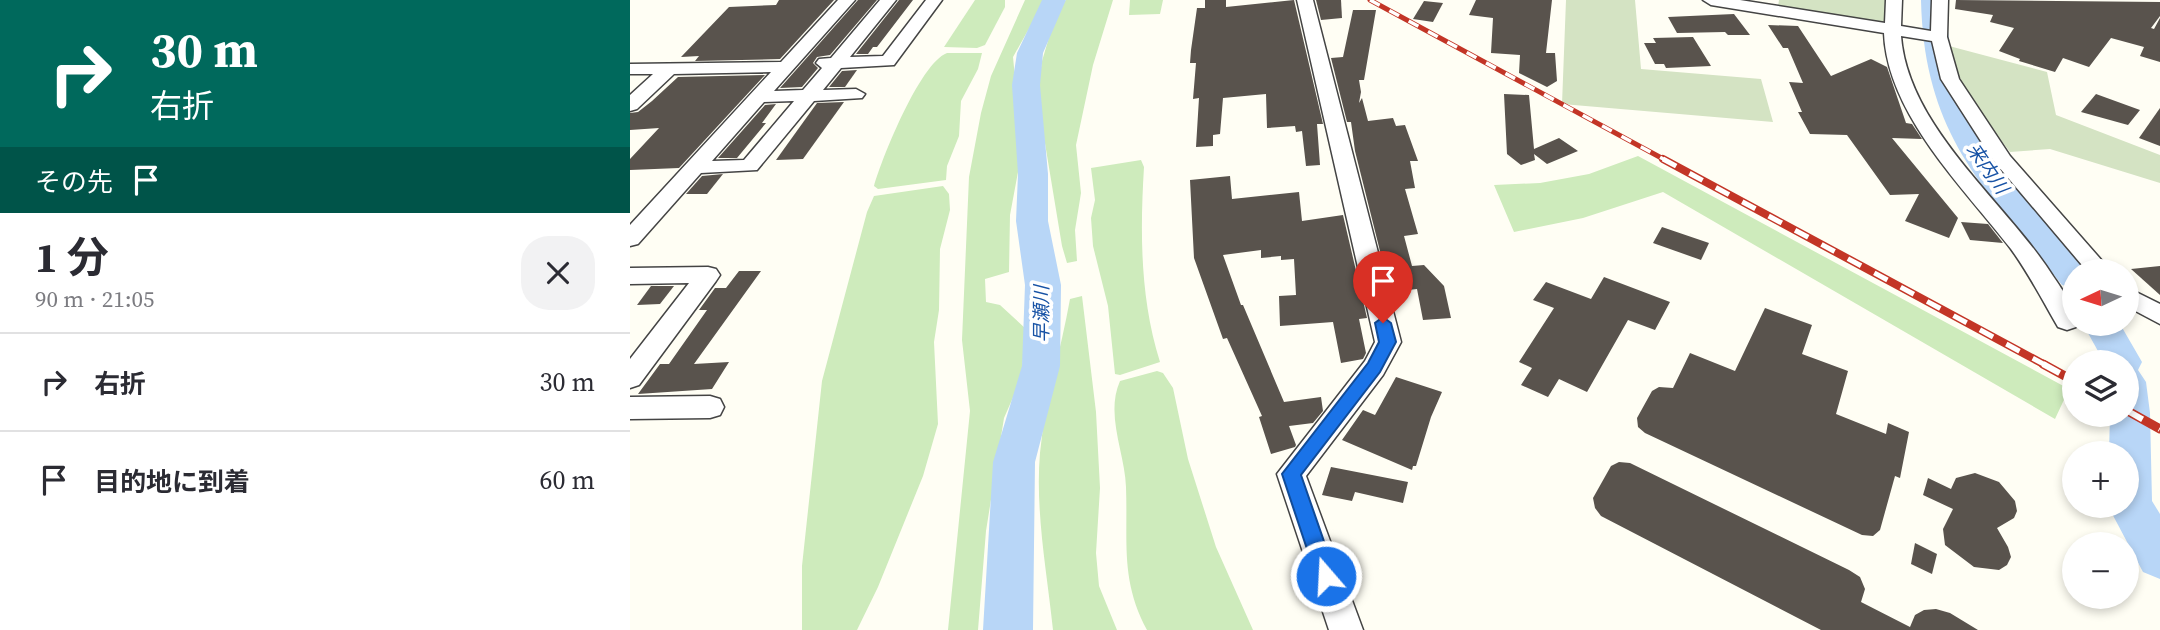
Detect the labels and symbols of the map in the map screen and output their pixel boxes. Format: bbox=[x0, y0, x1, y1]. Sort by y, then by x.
water label: 来内川 bbox=[1961, 137, 2016, 200]
pin bbox=[1353, 251, 1413, 323]
north arrow bbox=[2062, 259, 2138, 336]
water label: 早瀬川 bbox=[1028, 284, 1054, 343]
position arrow bbox=[1289, 539, 1363, 613]

